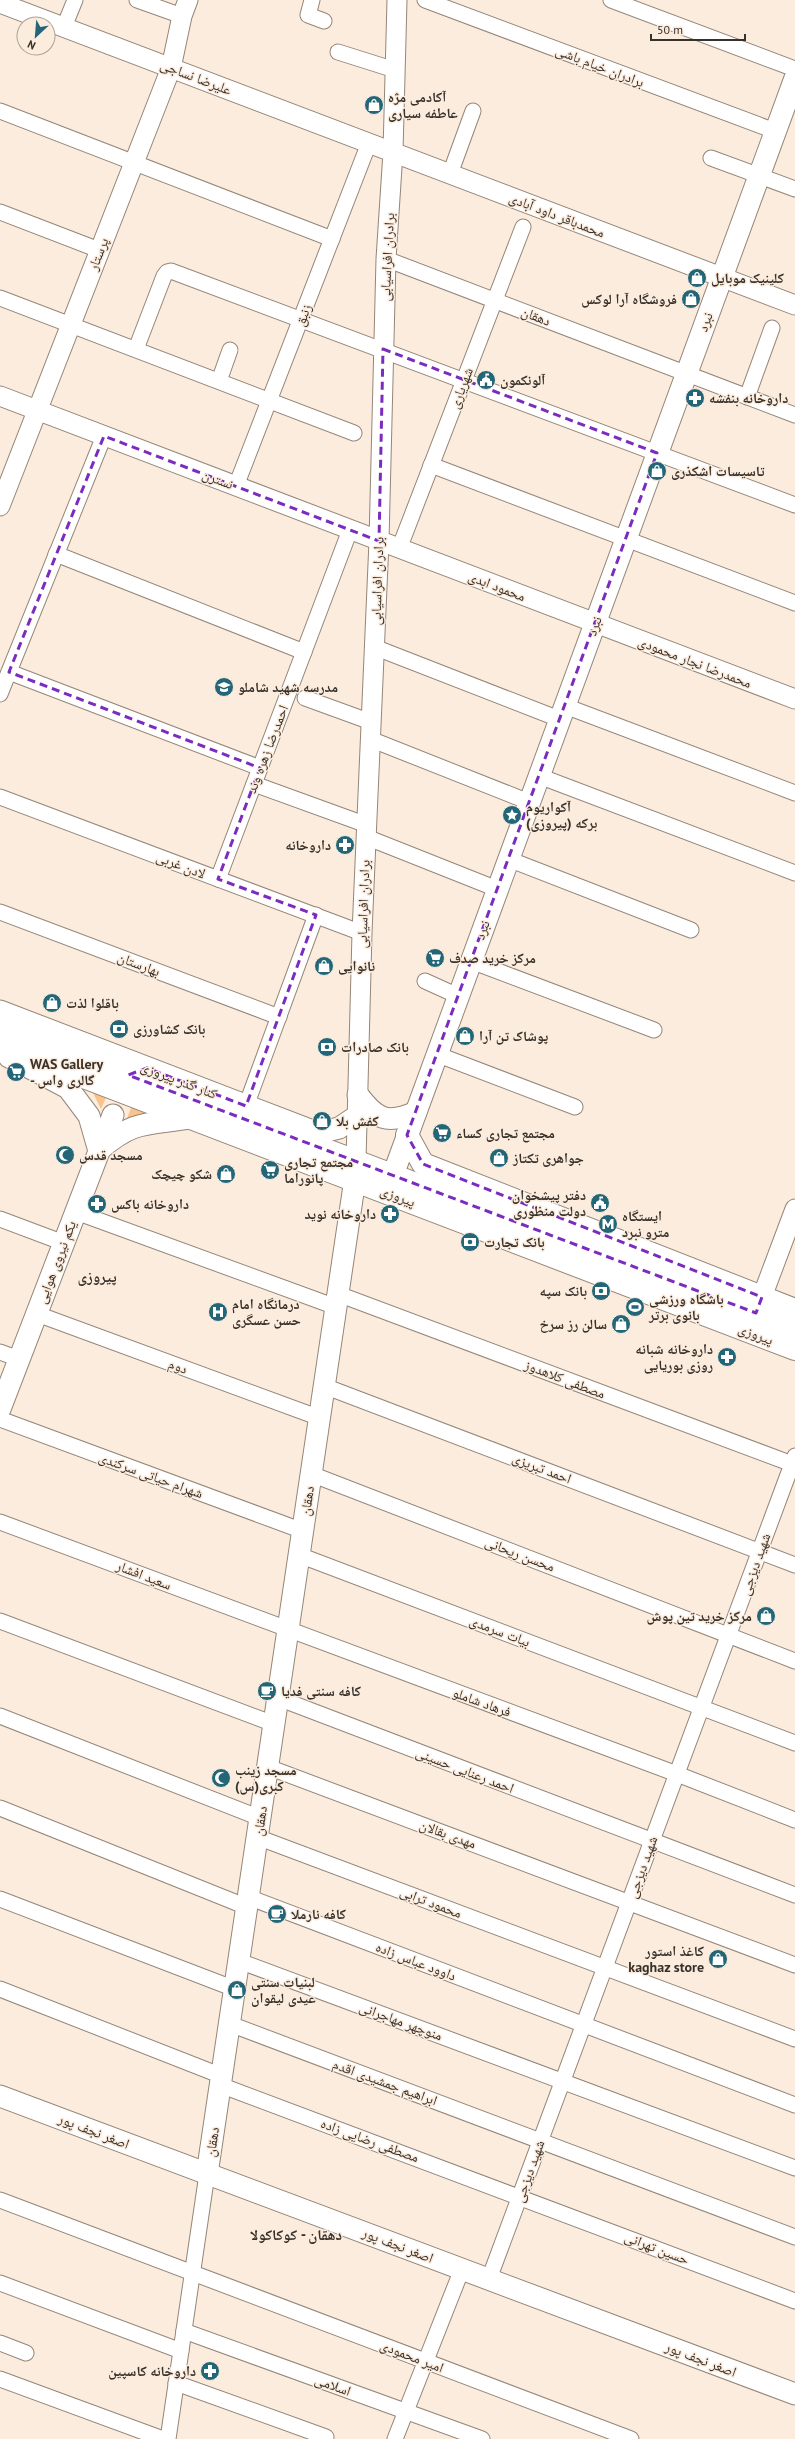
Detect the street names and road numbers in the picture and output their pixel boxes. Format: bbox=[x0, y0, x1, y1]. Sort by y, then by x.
street label: برادران خیام باشی bbox=[553, 41, 647, 92]
street label: علیرضا نساجی bbox=[158, 55, 234, 99]
street label: محمدباقر داود آبادی bbox=[507, 188, 607, 242]
street label: برادران افراسیابی bbox=[376, 212, 398, 302]
street label: پرستار bbox=[83, 235, 113, 274]
street label: زنبق bbox=[291, 301, 316, 329]
street label: دهقان bbox=[519, 302, 553, 330]
street label: نبرد bbox=[693, 310, 717, 334]
street label: شهریاری bbox=[445, 365, 477, 411]
street label: نسترن bbox=[200, 465, 236, 493]
street label: برادران افراسیابی bbox=[366, 536, 388, 626]
street label: محمود ابدی bbox=[466, 567, 528, 605]
street label: نبرد bbox=[582, 614, 606, 638]
street label: محمدرضا نجار محمودی bbox=[636, 632, 754, 692]
street label: احمدرضا زهره وند bbox=[242, 702, 292, 796]
street label: لادن غربی bbox=[154, 847, 208, 883]
street label: برادران افراسیابی bbox=[352, 859, 374, 949]
street label: نبرد bbox=[470, 918, 494, 942]
street label: بهارستان bbox=[115, 948, 163, 980]
street label: کنار گذر پیروزی bbox=[138, 1057, 220, 1103]
street label: پیروزی bbox=[378, 1181, 418, 1211]
street label: یکم نیروی هوایی bbox=[32, 1218, 81, 1306]
street label: پیروزی bbox=[736, 1319, 776, 1349]
street label: دوم bbox=[166, 1354, 190, 1379]
street label: مصطفی کلاهدوز bbox=[521, 1355, 608, 1403]
street label: شهرام حیاتی سرکندی bbox=[96, 1448, 206, 1503]
street label: احمد تبریزی bbox=[510, 1448, 574, 1488]
street label: دهقان bbox=[296, 1485, 318, 1517]
street label: شهید دیزجی bbox=[735, 1530, 775, 1598]
street label: محسن ریحانی bbox=[482, 1532, 558, 1576]
street label: سعید افشار bbox=[113, 1556, 174, 1594]
street label: بیات سرمدی bbox=[467, 1611, 533, 1651]
street label: فرهاد شاملو bbox=[450, 1683, 514, 1721]
street label: احمد رعنایی حسینی bbox=[413, 1743, 517, 1797]
street label: دهقان bbox=[249, 1805, 271, 1837]
street label: مهدی بقالان bbox=[417, 1815, 479, 1853]
street label: شهید دیزجی bbox=[622, 1833, 662, 1901]
street label: محمود ترابی bbox=[398, 1882, 464, 1922]
street label: داوود عباس زاده bbox=[373, 1937, 459, 1985]
street label: منوچهر مهاجرانی bbox=[357, 1998, 445, 2044]
street label: ابراهیم جمشیدی اقدم bbox=[330, 2055, 440, 2110]
street label: اصغر نجف پور bbox=[55, 2109, 132, 2153]
street label: مصطفی رضایی زاده bbox=[318, 2114, 422, 2166]
street label: دهقان bbox=[201, 2126, 223, 2158]
street label: شهید دیزجی bbox=[509, 2137, 549, 2205]
street label: اصغر نجف پور bbox=[359, 2223, 436, 2267]
street label: حسین تهرانی bbox=[622, 2227, 692, 2269]
street label: امیر محمودی bbox=[378, 2336, 446, 2376]
street label: اصغر نجف پور bbox=[662, 2337, 739, 2381]
street label: اسلامی bbox=[312, 2370, 354, 2400]

